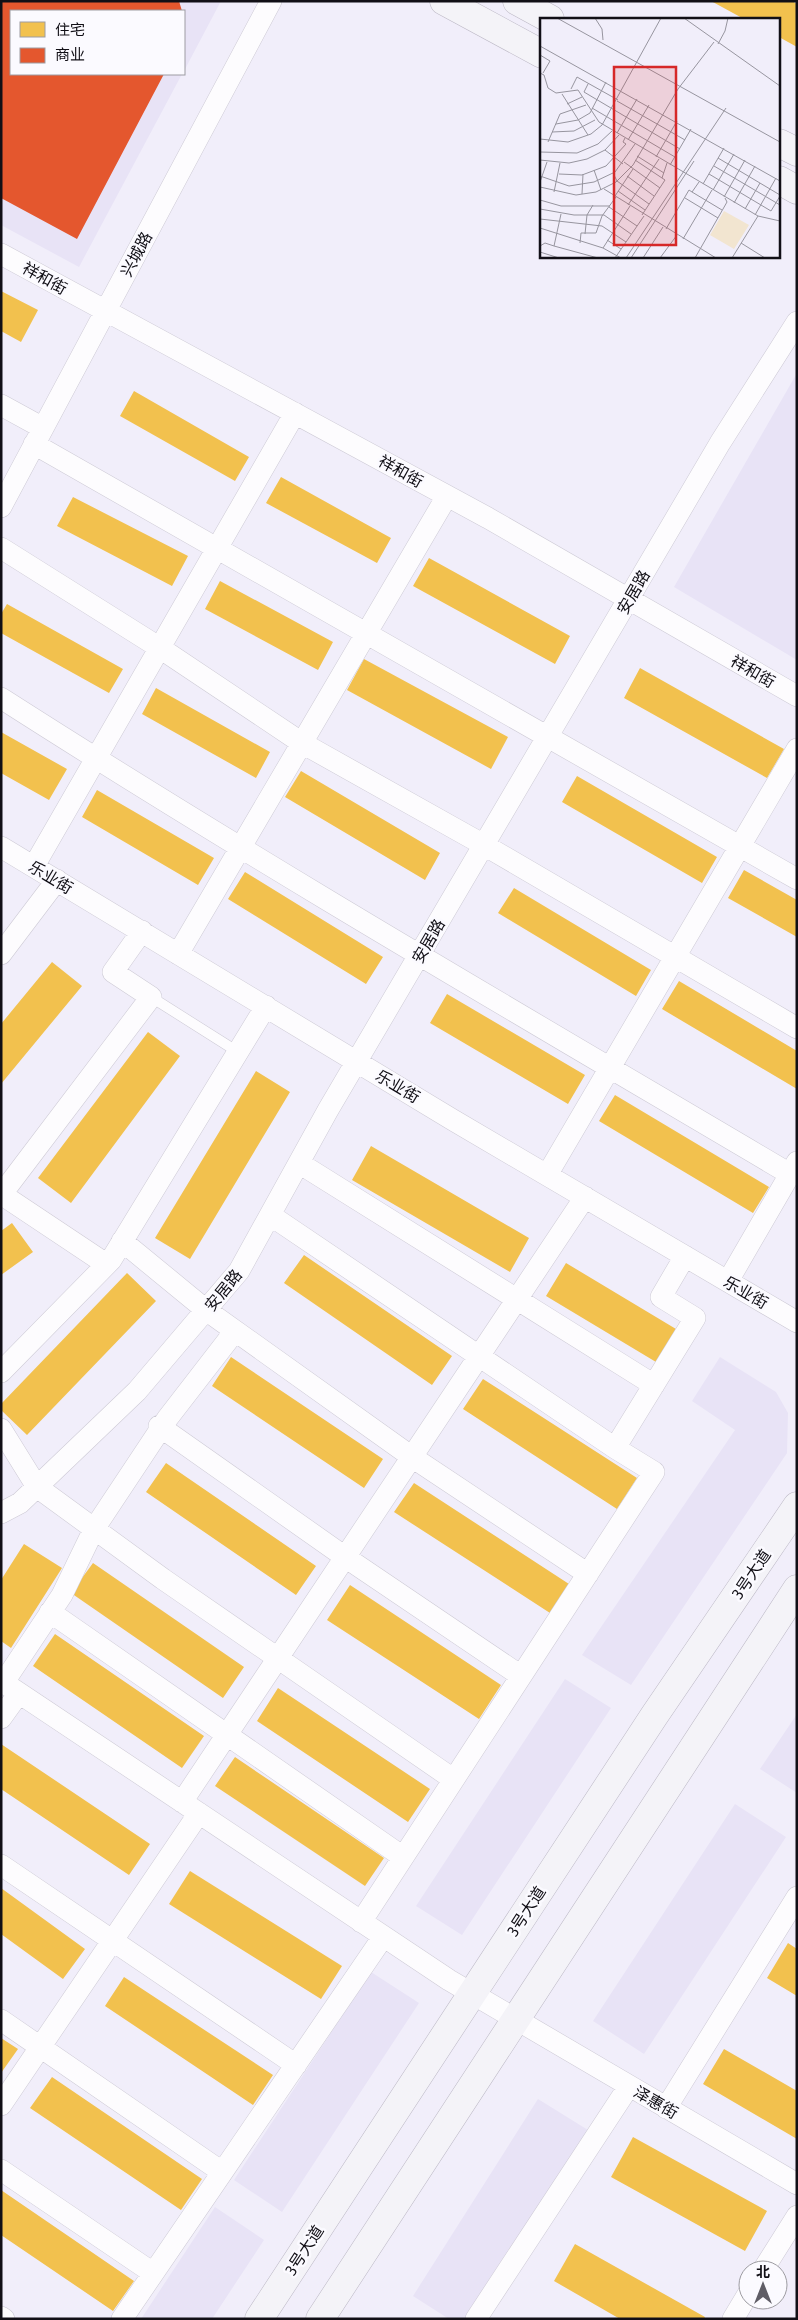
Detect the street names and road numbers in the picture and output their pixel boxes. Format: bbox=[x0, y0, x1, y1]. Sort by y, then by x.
street label: 兴城路 bbox=[117, 229, 155, 279]
street label: 祥和街 bbox=[20, 258, 70, 298]
street label: 祥和街 bbox=[376, 451, 426, 491]
street label: 安居路 bbox=[613, 567, 653, 617]
street label: 祥和街 bbox=[728, 651, 778, 691]
street label: 乐业街 bbox=[26, 857, 76, 897]
street label: 安居路 bbox=[408, 916, 448, 966]
street label: 乐业街 bbox=[373, 1066, 423, 1106]
street label: 安居路 bbox=[201, 1266, 245, 1314]
street label: 乐业街 bbox=[721, 1272, 771, 1312]
street label: 3号大道 bbox=[728, 1546, 774, 1602]
street label: 3号大道 bbox=[503, 1883, 549, 1939]
street label: 泽惠街 bbox=[631, 2082, 681, 2122]
street label: 3号大道 bbox=[281, 2222, 327, 2278]

